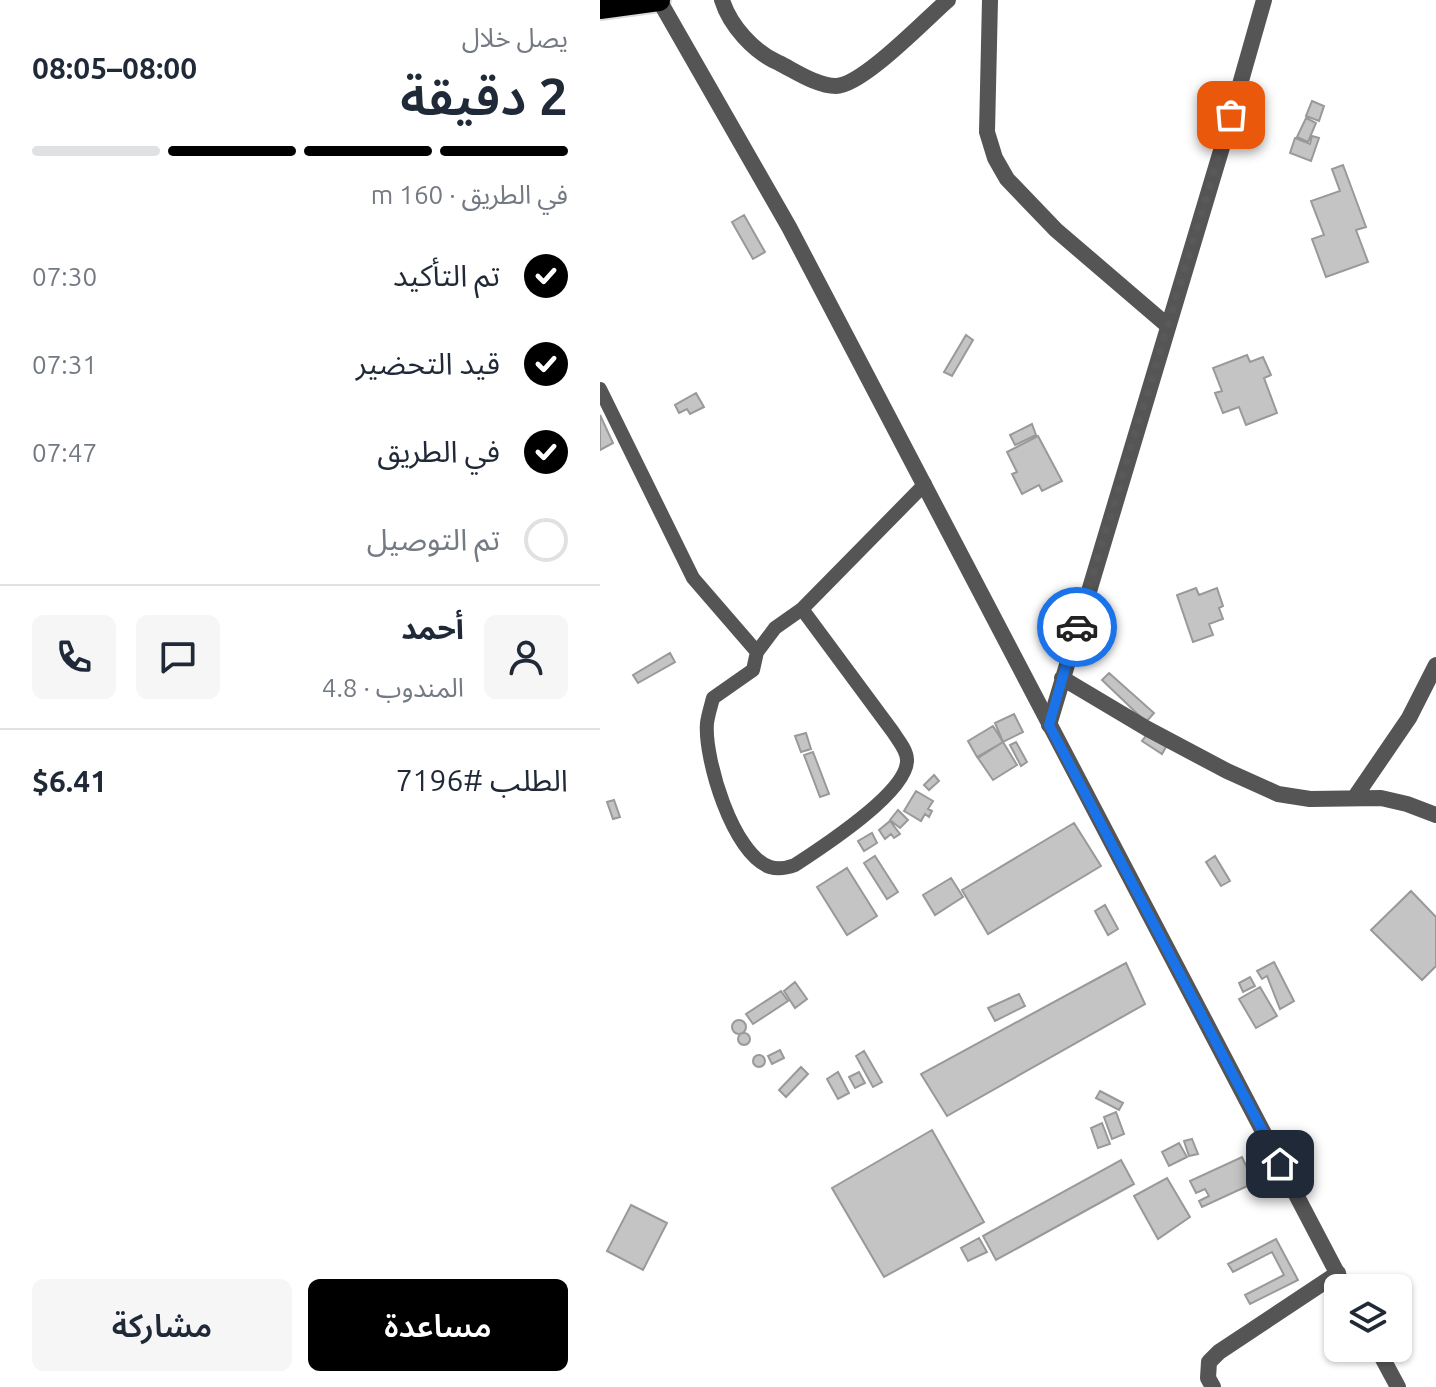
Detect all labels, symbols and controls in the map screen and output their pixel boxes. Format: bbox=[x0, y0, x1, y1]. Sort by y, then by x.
text: يصل خلال bbox=[462, 23, 568, 52]
text: 08:00–08:05 bbox=[32, 51, 197, 85]
text: 2 دقيقة bbox=[400, 67, 568, 125]
pin bbox=[1197, 81, 1265, 149]
icon: bag bbox=[1209, 93, 1253, 137]
text: في الطريق · 160 m bbox=[371, 180, 568, 209]
icon: check bbox=[524, 254, 568, 298]
text: تم التأكيد bbox=[393, 258, 500, 292]
text: 07:30 bbox=[32, 262, 97, 291]
icon: check bbox=[524, 342, 568, 386]
text: قيد التحضير bbox=[356, 346, 500, 380]
text: 07:31 bbox=[32, 350, 97, 379]
icon: check bbox=[524, 430, 568, 474]
text: في الطريق bbox=[377, 434, 500, 468]
text: 07:47 bbox=[32, 438, 97, 467]
text: تم التوصيل bbox=[367, 522, 500, 556]
courier bbox=[1037, 587, 1117, 667]
icon: car bbox=[1055, 605, 1099, 649]
text: أحمد bbox=[401, 611, 464, 645]
button: phone bbox=[32, 615, 116, 699]
button: chat bbox=[136, 615, 220, 699]
button: person bbox=[484, 615, 568, 699]
text: المندوب · 4.8 bbox=[322, 673, 464, 702]
text: الطلب #7196 bbox=[396, 763, 568, 797]
text: $6.41 bbox=[32, 764, 107, 798]
pin bbox=[1246, 1130, 1314, 1198]
icon: home bbox=[1258, 1142, 1302, 1186]
map controls bbox=[1324, 1274, 1412, 1362]
button: layers bbox=[1324, 1274, 1412, 1362]
button: مشاركة bbox=[32, 1279, 292, 1371]
button: مساعدة bbox=[308, 1279, 568, 1371]

